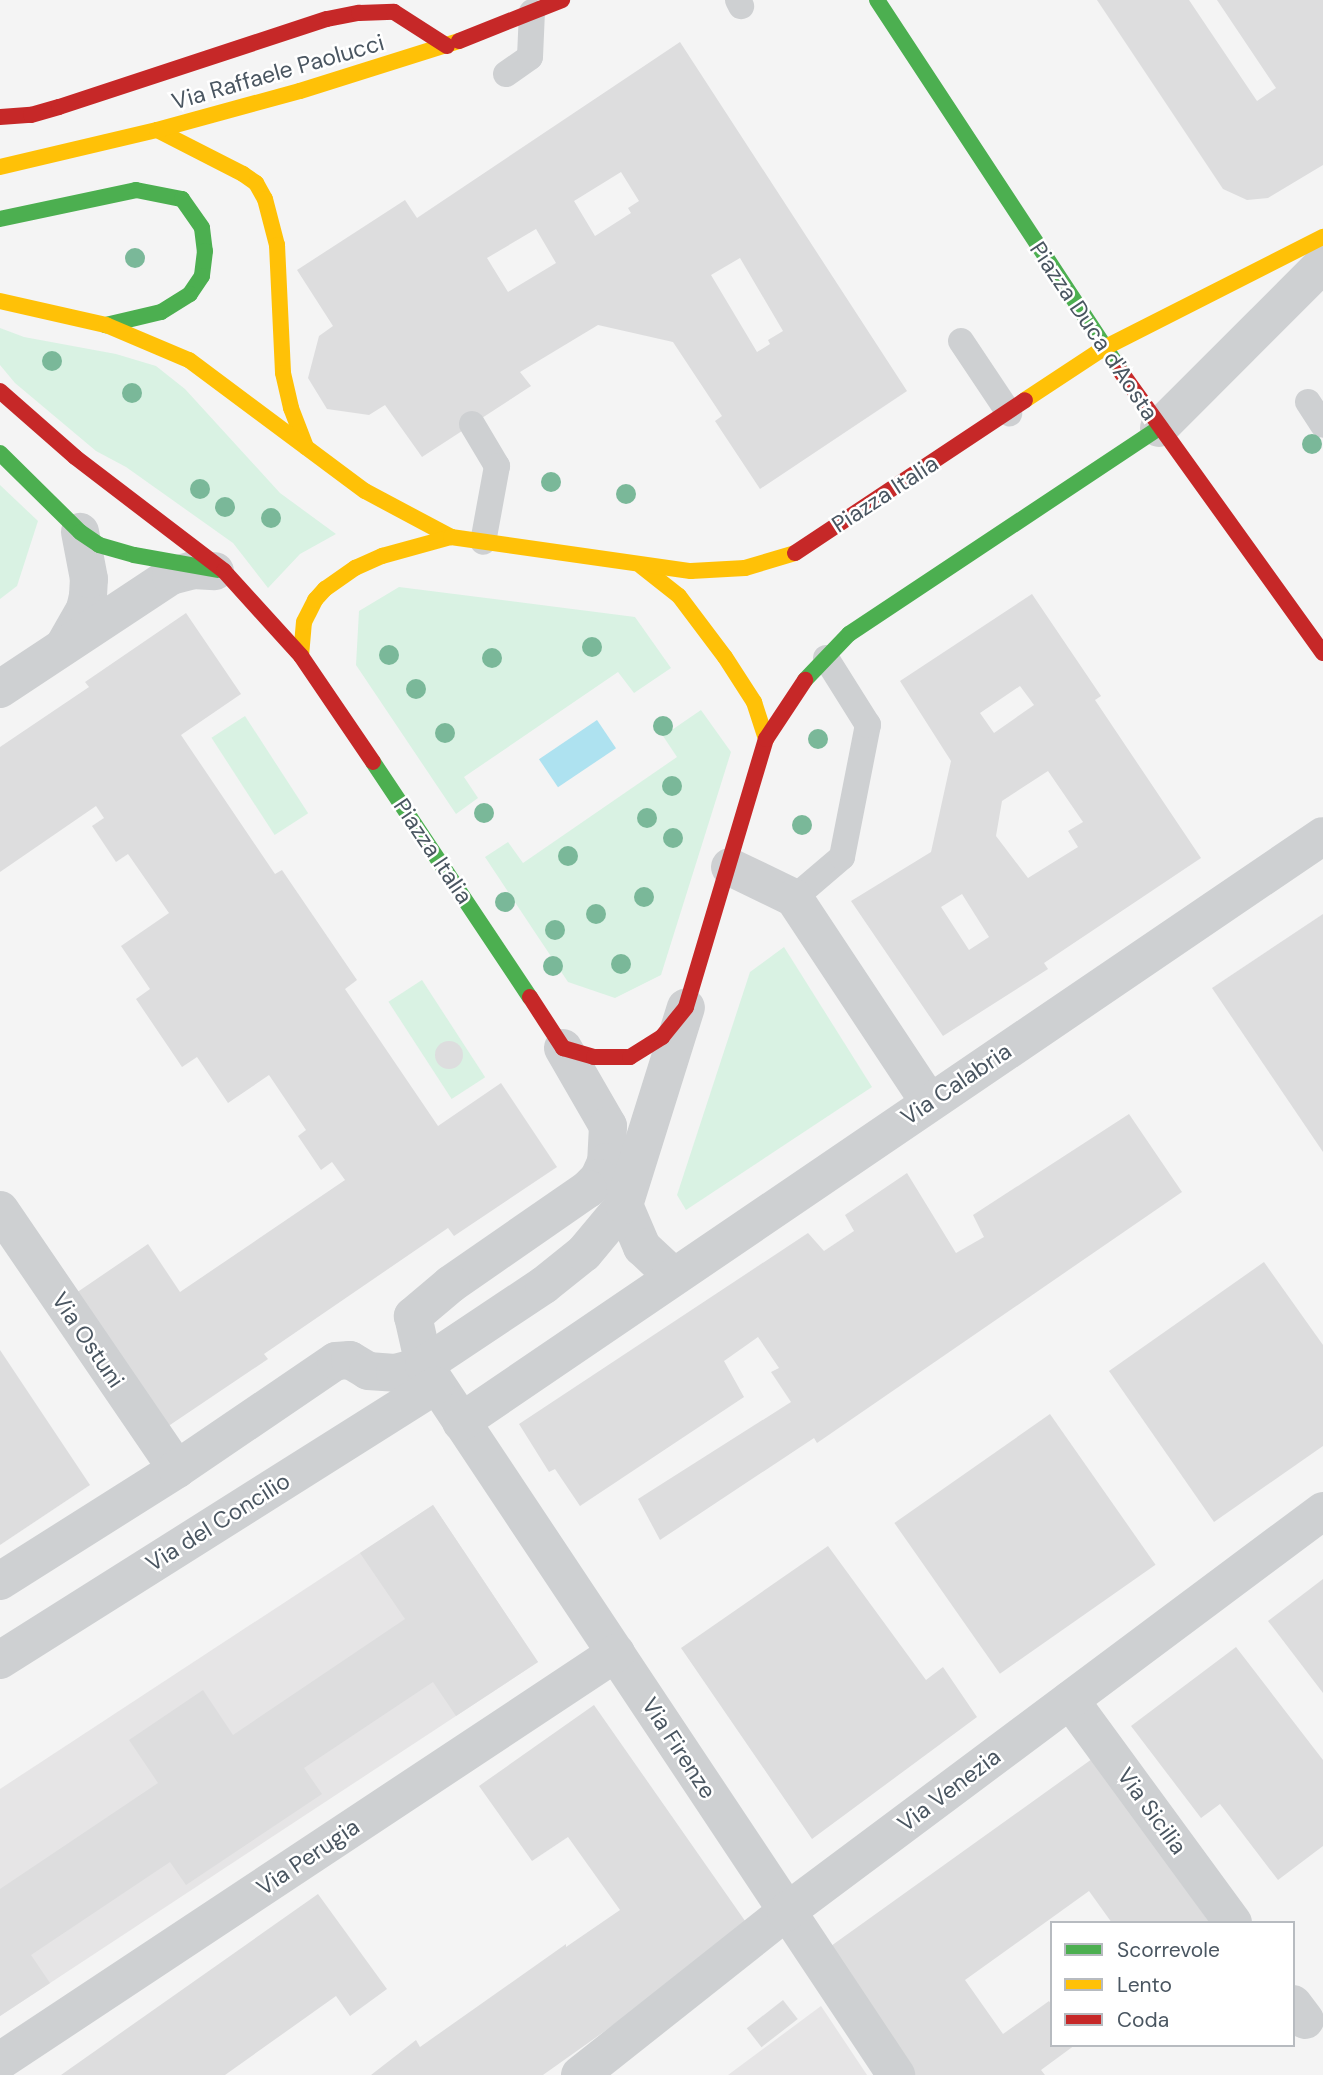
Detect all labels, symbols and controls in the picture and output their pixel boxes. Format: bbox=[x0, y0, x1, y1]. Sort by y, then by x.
street label: Via Raffaele Paolucci bbox=[169, 28, 387, 116]
street label: Piazza Duca d'Aosta bbox=[1024, 236, 1164, 426]
street label: Piazza Italia bbox=[827, 449, 943, 539]
street label: Piazza Italia bbox=[388, 793, 478, 909]
street label: Via Calabria bbox=[896, 1037, 1016, 1131]
street label: Via Ostuni bbox=[46, 1287, 130, 1393]
street label: Via del Concilio bbox=[141, 1467, 295, 1577]
street label: Via Firenze bbox=[636, 1692, 722, 1804]
street label: Via Venezia bbox=[892, 1742, 1006, 1838]
street label: Via Sicilia bbox=[1111, 1762, 1193, 1860]
street label: Via Perugia bbox=[251, 1813, 365, 1901]
legend bbox=[1050, 1921, 1295, 2047]
text: Scorrevole bbox=[1117, 1936, 1220, 1964]
text: Lento bbox=[1117, 1971, 1172, 1999]
text: Coda bbox=[1117, 2006, 1169, 2034]

